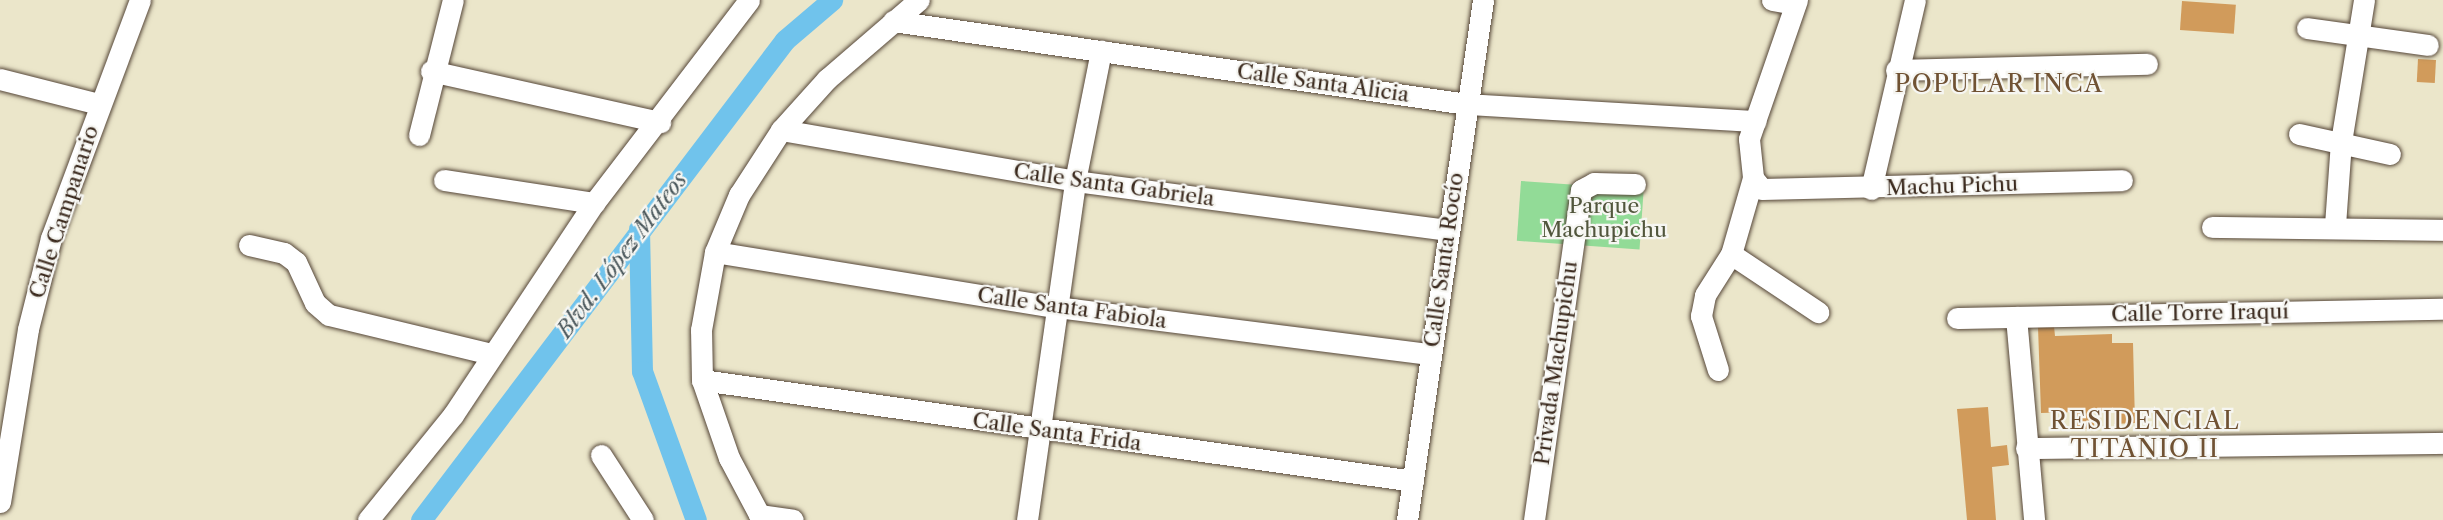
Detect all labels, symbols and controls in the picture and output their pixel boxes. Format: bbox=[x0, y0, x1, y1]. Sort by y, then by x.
street label: Calle Santa Alicia bbox=[1235, 58, 1411, 108]
district label: POPULAR INCA bbox=[1894, 70, 2104, 98]
street label: Calle Campanario bbox=[24, 122, 104, 302]
street label: Calle Santa Gabriela bbox=[1012, 158, 1216, 212]
water label: Blvd. López Mateos bbox=[551, 167, 693, 343]
street label: Calle Santa Rocío bbox=[1419, 171, 1469, 349]
street label: Machu Pichu bbox=[1886, 171, 2018, 201]
park label: Parque Machupichu bbox=[1541, 193, 1667, 243]
street label: Privada Machupichu bbox=[1529, 259, 1583, 467]
street label: Calle Santa Fabiola bbox=[976, 282, 1168, 334]
street label: Calle Torre Iraquí bbox=[2111, 299, 2289, 327]
district label: RESIDENCIAL TITANIO II bbox=[2050, 407, 2240, 463]
street label: Calle Santa Frida bbox=[971, 408, 1143, 456]

